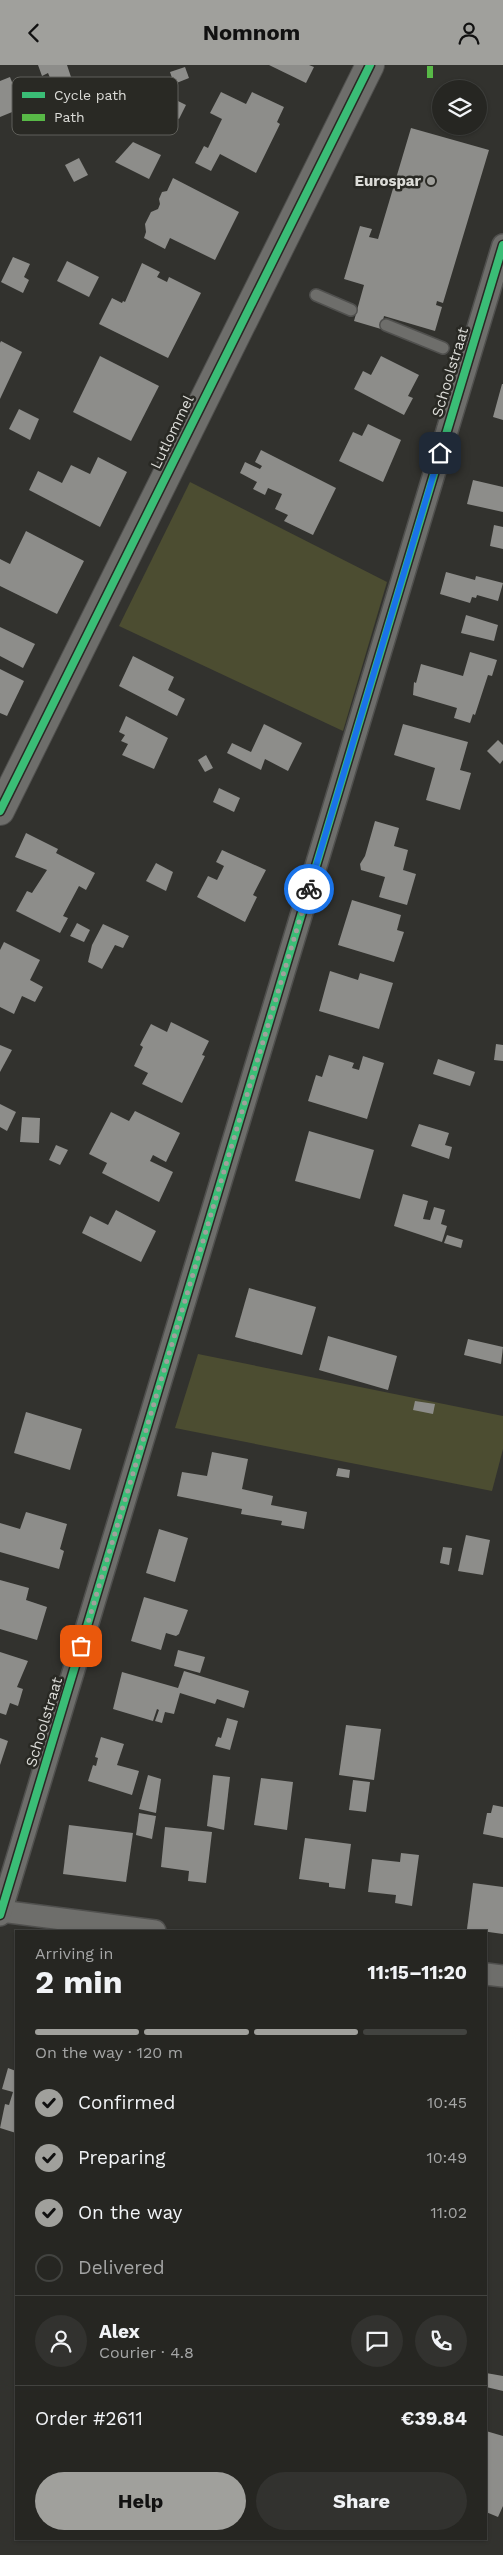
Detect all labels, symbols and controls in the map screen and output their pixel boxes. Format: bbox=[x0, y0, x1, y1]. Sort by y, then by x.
icon: back bbox=[20, 19, 48, 47]
icon: person bbox=[455, 19, 483, 47]
text: Nomnom bbox=[203, 20, 300, 45]
legend bbox=[12, 77, 178, 135]
map controls bbox=[432, 80, 487, 135]
button: layers bbox=[432, 80, 487, 135]
text: Cycle path bbox=[54, 87, 127, 103]
text: Path bbox=[54, 109, 85, 125]
place label: Eurospar bbox=[355, 172, 422, 190]
marker: Eurospar bbox=[425, 175, 437, 187]
street label: Schoolstraat bbox=[428, 324, 472, 419]
street label: Lutlommel bbox=[146, 392, 198, 472]
pin bbox=[419, 432, 461, 474]
icon: home bbox=[426, 439, 454, 467]
courier bbox=[284, 864, 334, 914]
icon: bike bbox=[295, 875, 323, 903]
pin bbox=[60, 1625, 102, 1667]
icon: bag bbox=[67, 1632, 95, 1660]
street label: Schoolstraat bbox=[22, 1674, 66, 1769]
text: Arriving in bbox=[35, 1944, 113, 1963]
text: 11:15–11:20 bbox=[368, 1961, 467, 1984]
text: 2 min bbox=[35, 1963, 123, 2001]
text: On the way · 120 m bbox=[35, 2043, 183, 2062]
icon: check bbox=[35, 2089, 63, 2117]
text: Confirmed bbox=[78, 2091, 175, 2114]
text: 10:45 bbox=[427, 2093, 467, 2112]
icon: check bbox=[35, 2144, 63, 2172]
text: Preparing bbox=[78, 2146, 165, 2169]
text: 10:49 bbox=[426, 2148, 467, 2167]
icon: check bbox=[35, 2199, 63, 2227]
text: On the way bbox=[78, 2201, 182, 2224]
text: 11:02 bbox=[431, 2203, 467, 2222]
text: Delivered bbox=[78, 2256, 165, 2279]
button: person bbox=[35, 2315, 87, 2367]
button: chat bbox=[351, 2315, 403, 2367]
button: phone bbox=[415, 2315, 467, 2367]
text: Alex bbox=[99, 2320, 140, 2343]
text: Courier · 4.8 bbox=[99, 2343, 194, 2362]
text: Order #2611 bbox=[35, 2407, 143, 2430]
text: €39.84 bbox=[401, 2407, 467, 2430]
button: Help bbox=[35, 2472, 246, 2530]
button: Share bbox=[256, 2472, 467, 2530]

